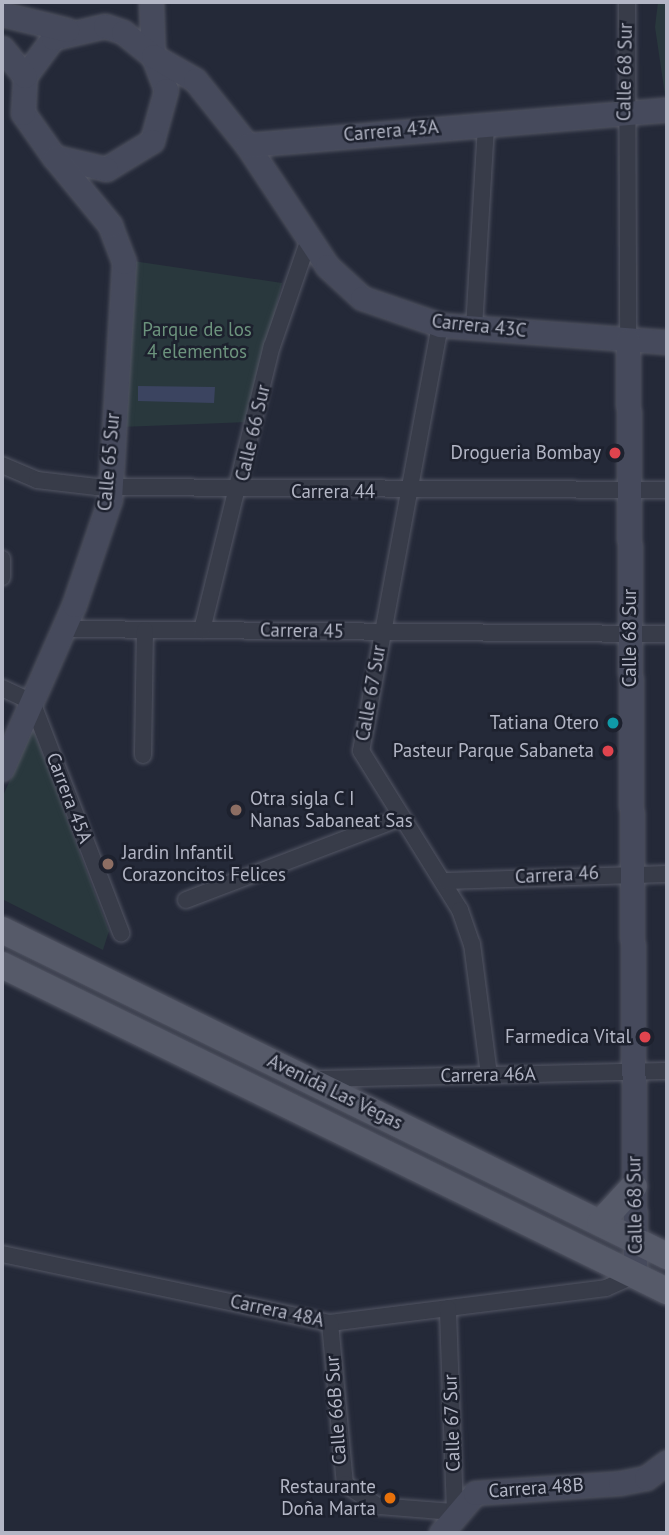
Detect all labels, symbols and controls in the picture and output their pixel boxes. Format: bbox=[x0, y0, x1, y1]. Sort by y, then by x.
street label: Calle 68 Sur bbox=[613, 23, 637, 121]
street label: Carrera 43A bbox=[343, 115, 439, 147]
street label: Carrera 43C bbox=[431, 310, 527, 342]
park label: Parque de los 4 elementos bbox=[142, 319, 252, 363]
street label: Calle 66 Sur bbox=[231, 383, 275, 483]
street label: Calle 65 Sur bbox=[93, 412, 125, 512]
place label: Drogueria Bombay bbox=[451, 442, 601, 464]
marker: Drogueria Bombay bbox=[607, 445, 623, 461]
street label: Carrera 44 bbox=[291, 481, 375, 503]
street label: Calle 68 Sur bbox=[619, 589, 641, 687]
street label: Carrera 45 bbox=[260, 619, 344, 643]
street label: Calle 67 Sur bbox=[351, 643, 391, 743]
place label: Tatiana Otero bbox=[490, 712, 599, 734]
marker: Tatiana Otero bbox=[605, 715, 621, 731]
place label: Pasteur Parque Sabaneta bbox=[393, 740, 594, 762]
marker: Pasteur Parque Sabaneta bbox=[600, 743, 616, 759]
street label: Carrera 45A bbox=[41, 749, 97, 847]
place label: Otra sigla C I Nanas Sabaneat Sas bbox=[250, 788, 413, 832]
marker: Otra sigla C I Nanas Sabaneat Sas bbox=[228, 802, 244, 818]
place label: Jardin Infantil Corazoncitos Felices bbox=[122, 842, 286, 886]
marker: Jardin Infantil Corazoncitos Felices bbox=[100, 856, 116, 872]
street label: Carrera 46 bbox=[514, 861, 600, 889]
place label: Farmedica Vital bbox=[505, 1026, 631, 1048]
marker: Farmedica Vital bbox=[637, 1029, 653, 1045]
street label: Avenida Las Vegas bbox=[264, 1049, 406, 1135]
street label: Carrera 46A bbox=[440, 1063, 536, 1087]
street label: Calle 68 Sur bbox=[623, 1156, 647, 1254]
street label: Carrera 48A bbox=[228, 1290, 326, 1332]
street label: Calle 66B Sur bbox=[321, 1355, 351, 1465]
street label: Calle 67 Sur bbox=[439, 1373, 465, 1473]
street label: Carrera 48B bbox=[488, 1473, 584, 1503]
place label: Restaurante Doña Marta bbox=[280, 1476, 376, 1520]
marker: Restaurante Doña Marta bbox=[382, 1490, 398, 1506]

